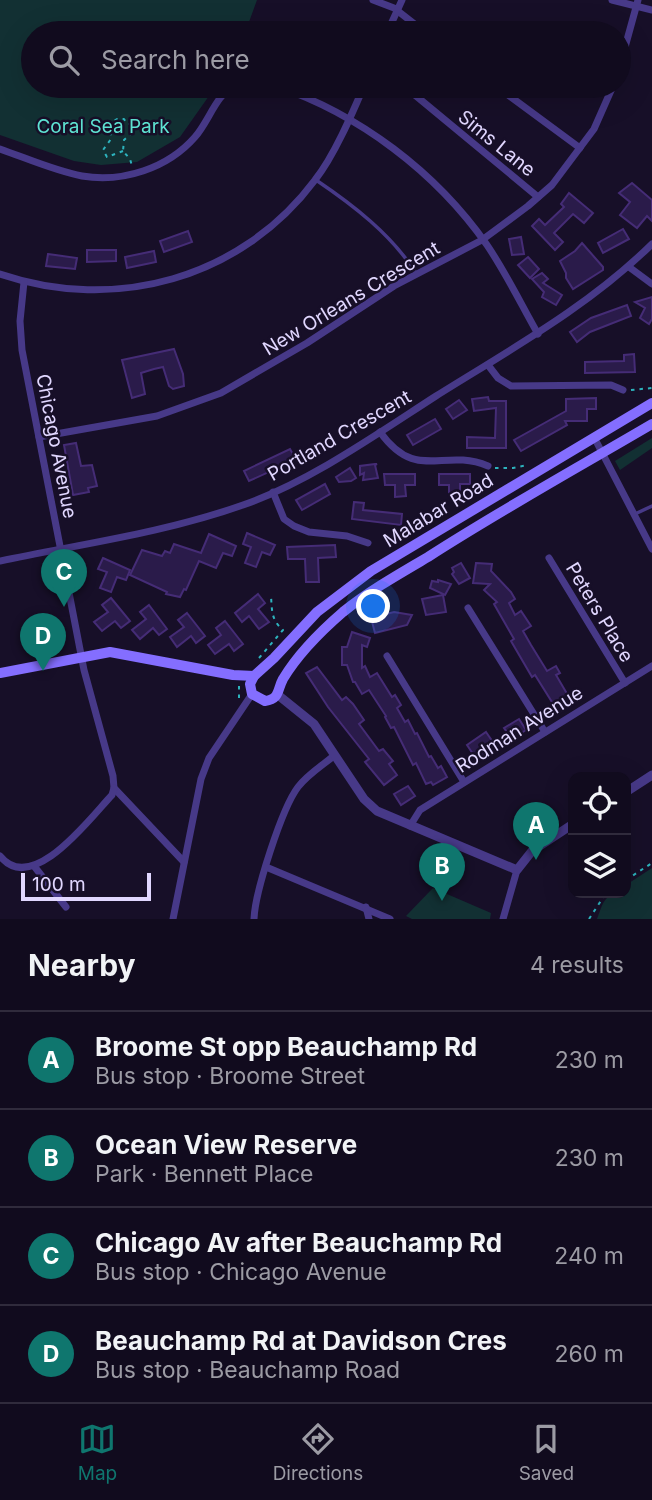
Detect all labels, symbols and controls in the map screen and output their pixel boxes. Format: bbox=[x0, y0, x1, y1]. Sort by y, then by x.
search box bbox=[21, 21, 631, 98]
icon: search bbox=[45, 41, 83, 79]
text: Search here bbox=[101, 44, 250, 75]
street label: Sims Lane bbox=[453, 105, 540, 181]
park label: Coral Sea Park bbox=[36, 115, 170, 138]
street label: New Orleans Crescent bbox=[259, 236, 444, 360]
street label: Chicago Avenue bbox=[31, 372, 82, 520]
street label: Portland Crescent bbox=[263, 385, 415, 486]
street label: Malabar Road bbox=[379, 469, 497, 552]
pin: C bbox=[41, 549, 87, 607]
street label: Peters Place bbox=[561, 558, 638, 666]
your location bbox=[356, 589, 390, 623]
pin: D bbox=[20, 613, 66, 671]
street label: Rodman Avenue bbox=[451, 681, 587, 778]
map controls bbox=[568, 772, 631, 898]
button: locate bbox=[568, 772, 631, 835]
pin: A bbox=[513, 802, 559, 860]
button: layers bbox=[568, 835, 631, 898]
pin: B bbox=[419, 843, 465, 901]
scale bar bbox=[21, 870, 150, 902]
text: 100 m bbox=[32, 873, 86, 896]
text: Nearby bbox=[28, 947, 136, 983]
text: 4 results bbox=[530, 951, 624, 979]
text: Broome St opp Beauchamp Rd bbox=[95, 1031, 477, 1062]
text: A bbox=[42, 1046, 60, 1074]
text: 230 m bbox=[555, 1046, 624, 1074]
text: Bus stop · Broome Street bbox=[95, 1062, 365, 1090]
text: Ocean View Reserve bbox=[95, 1129, 357, 1160]
text: B bbox=[43, 1144, 59, 1172]
text: 230 m bbox=[555, 1144, 624, 1172]
text: Park · Bennett Place bbox=[95, 1160, 314, 1188]
text: Chicago Av after Beauchamp Rd bbox=[95, 1227, 502, 1258]
text: C bbox=[42, 1242, 60, 1270]
text: 240 m bbox=[554, 1242, 624, 1270]
text: Bus stop · Chicago Avenue bbox=[95, 1258, 387, 1286]
text: Beauchamp Rd at Davidson Cres bbox=[95, 1325, 507, 1356]
text: D bbox=[43, 1340, 59, 1368]
text: 260 m bbox=[555, 1340, 624, 1368]
text: Bus stop · Beauchamp Road bbox=[95, 1356, 400, 1384]
tab: Map bbox=[78, 1420, 117, 1485]
tab: Directions bbox=[273, 1420, 363, 1485]
tab: Saved bbox=[519, 1420, 574, 1485]

